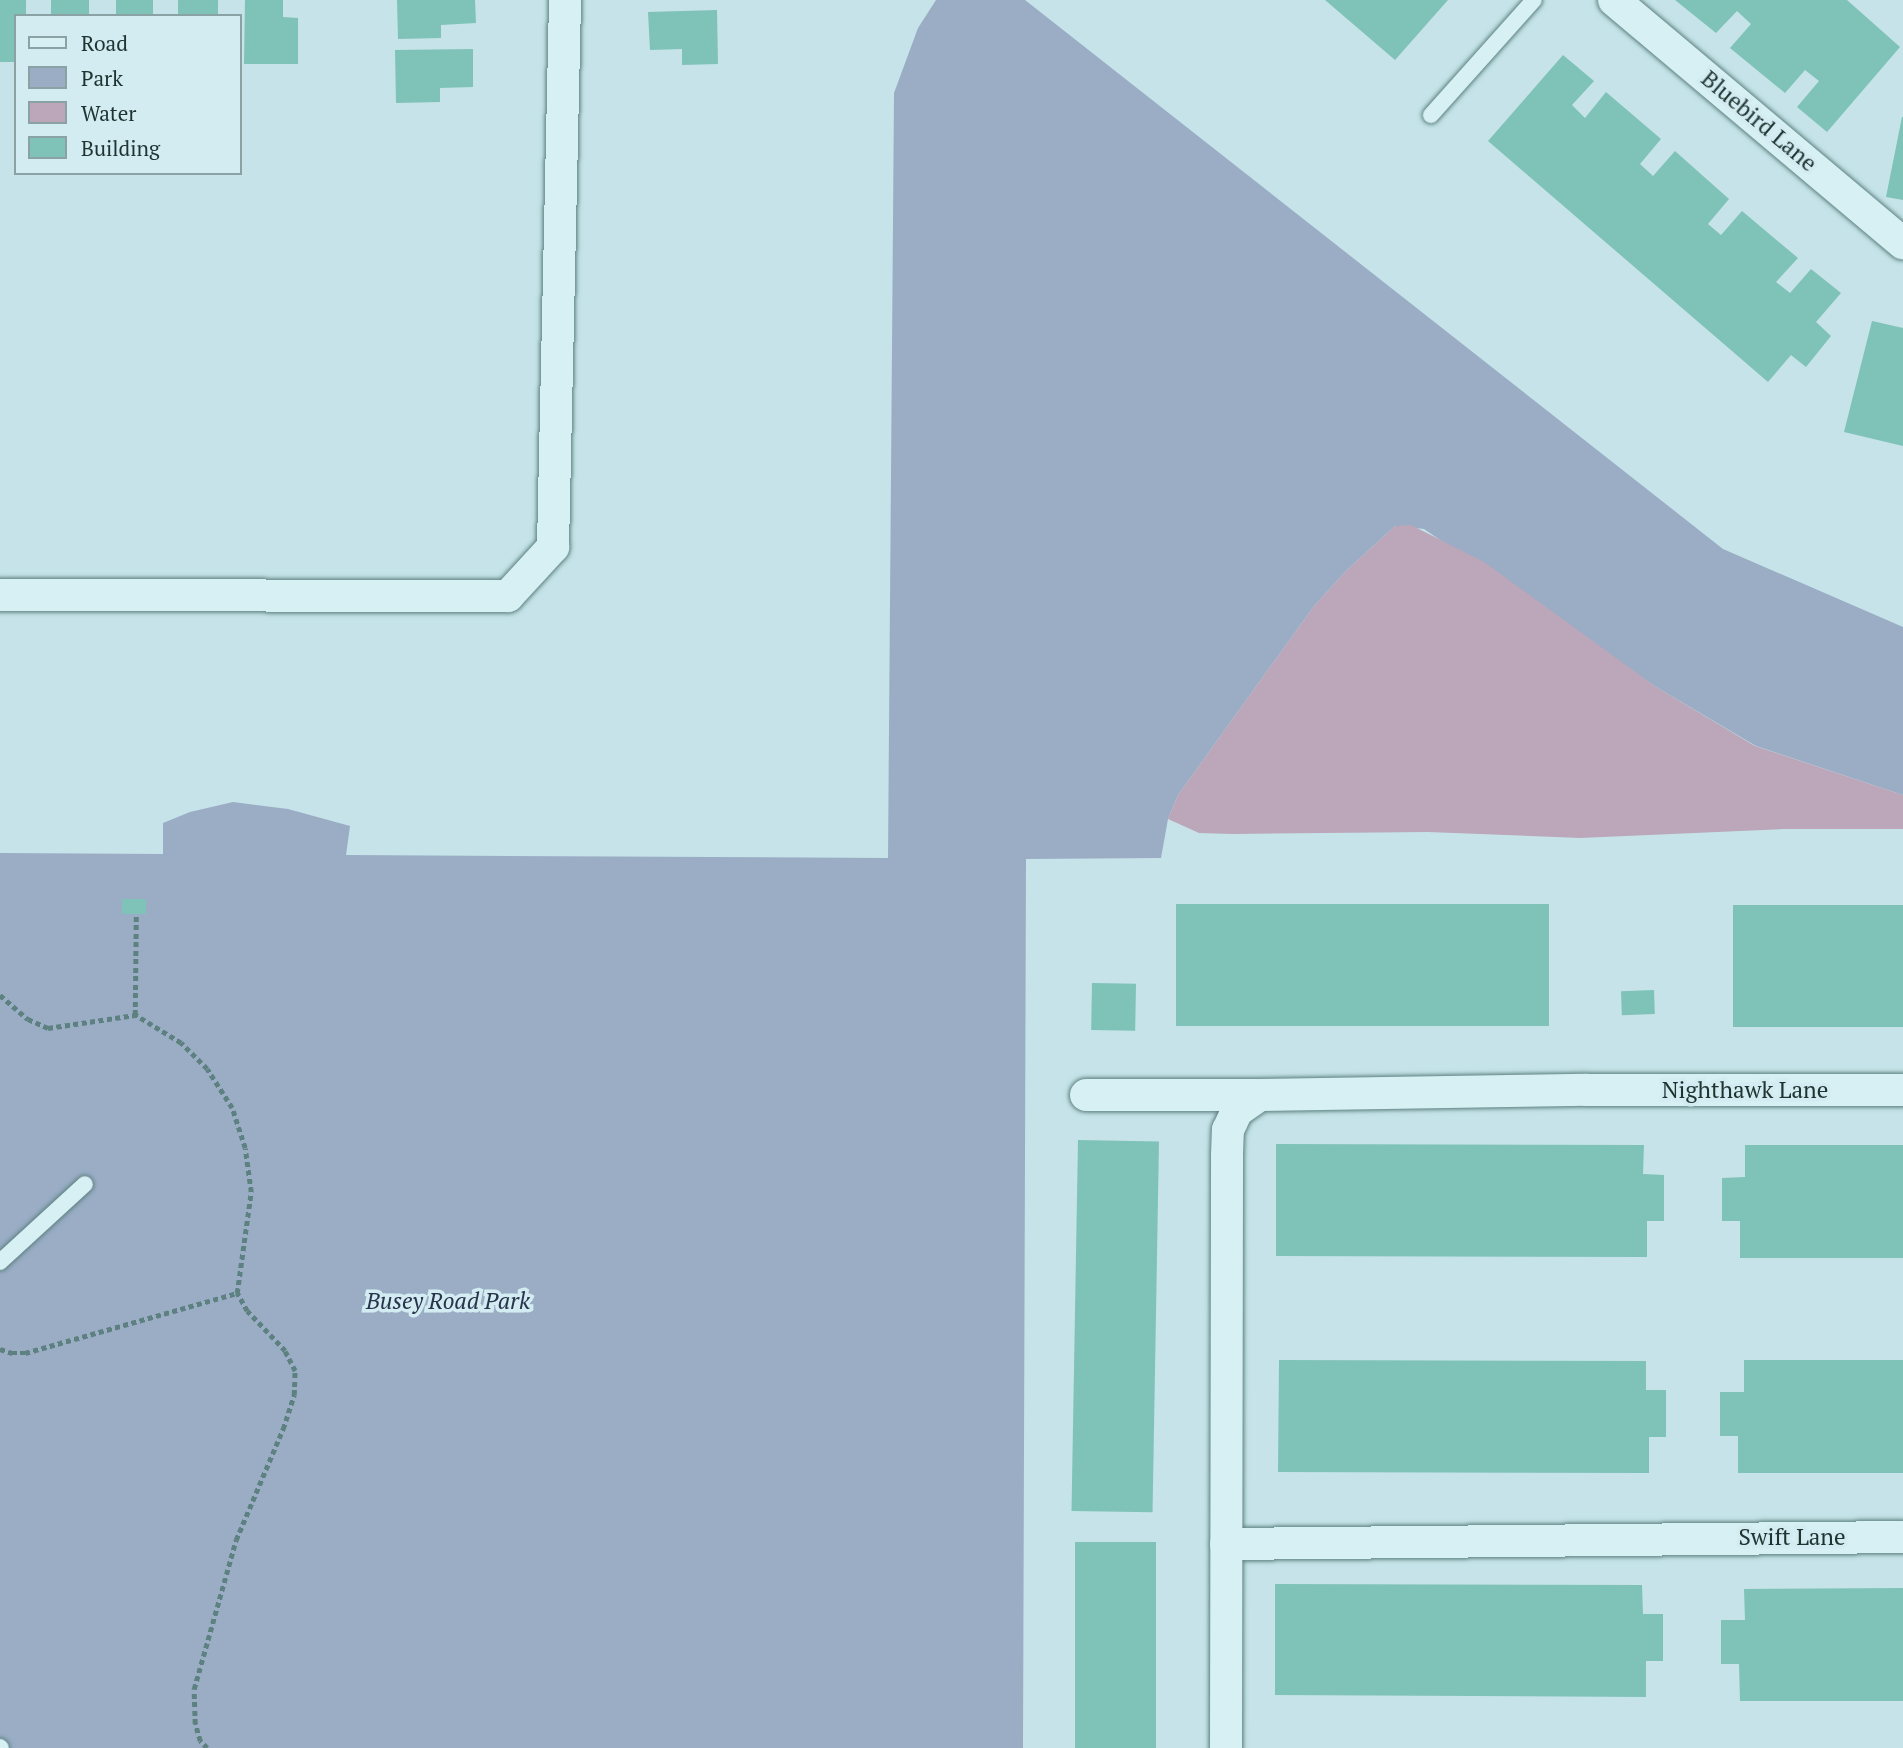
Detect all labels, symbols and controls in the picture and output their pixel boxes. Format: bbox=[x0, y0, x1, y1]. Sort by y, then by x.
legend bbox=[14, 14, 242, 175]
text: Road bbox=[81, 29, 128, 57]
text: Park bbox=[81, 64, 123, 92]
street label: Bluebird Lane bbox=[1696, 65, 1822, 177]
text: Water bbox=[81, 99, 136, 127]
text: Building bbox=[81, 134, 160, 162]
street label: Nighthawk Lane bbox=[1662, 1076, 1828, 1104]
park label: Busey Road Park bbox=[366, 1287, 530, 1315]
street label: Swift Lane bbox=[1738, 1523, 1846, 1551]

